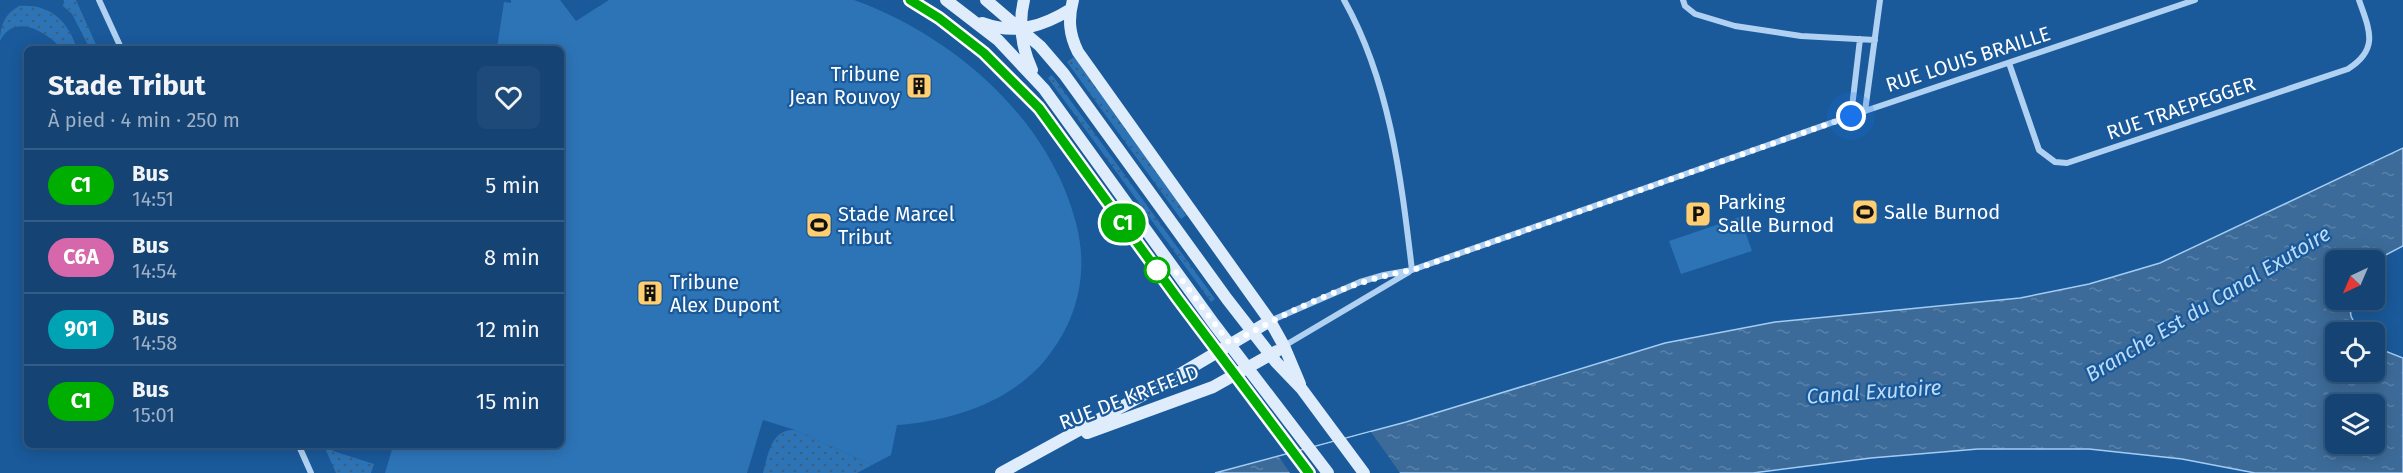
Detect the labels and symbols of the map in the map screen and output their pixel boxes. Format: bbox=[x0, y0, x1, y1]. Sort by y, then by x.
street label: RUE LOUIS BRAILLE bbox=[1883, 21, 2053, 97]
place label: Tribune Jean Rouvoy bbox=[789, 62, 900, 109]
building icon: Tribune Jean Rouvoy bbox=[904, 71, 934, 101]
street label: RUE TRAEPEGGER bbox=[2103, 71, 2259, 145]
your location bbox=[1836, 101, 1866, 131]
place label: Parking Salle Burnod bbox=[1718, 190, 1834, 237]
sports icon: Salle Burnod bbox=[1850, 197, 1880, 227]
parking icon: Parking Salle Burnod bbox=[1683, 199, 1713, 229]
place label: Salle Burnod bbox=[1884, 200, 2000, 224]
place label: Stade Marcel Tribut bbox=[838, 202, 955, 249]
line badge: C1 bbox=[1096, 204, 1150, 242]
sports icon: Stade Marcel Tribut bbox=[804, 210, 834, 240]
water label: Branche Est du Canal Exutoire bbox=[2081, 220, 2335, 388]
north arrow bbox=[2325, 250, 2385, 310]
unlabelled marker bbox=[1144, 257, 1170, 283]
place label: Tribune Alex Dupont bbox=[670, 270, 781, 317]
building icon: Tribune Alex Dupont bbox=[635, 278, 665, 308]
street label: RUE DE KREFELD bbox=[1056, 359, 1202, 435]
water label: Canal Exutoire bbox=[1806, 374, 1942, 410]

